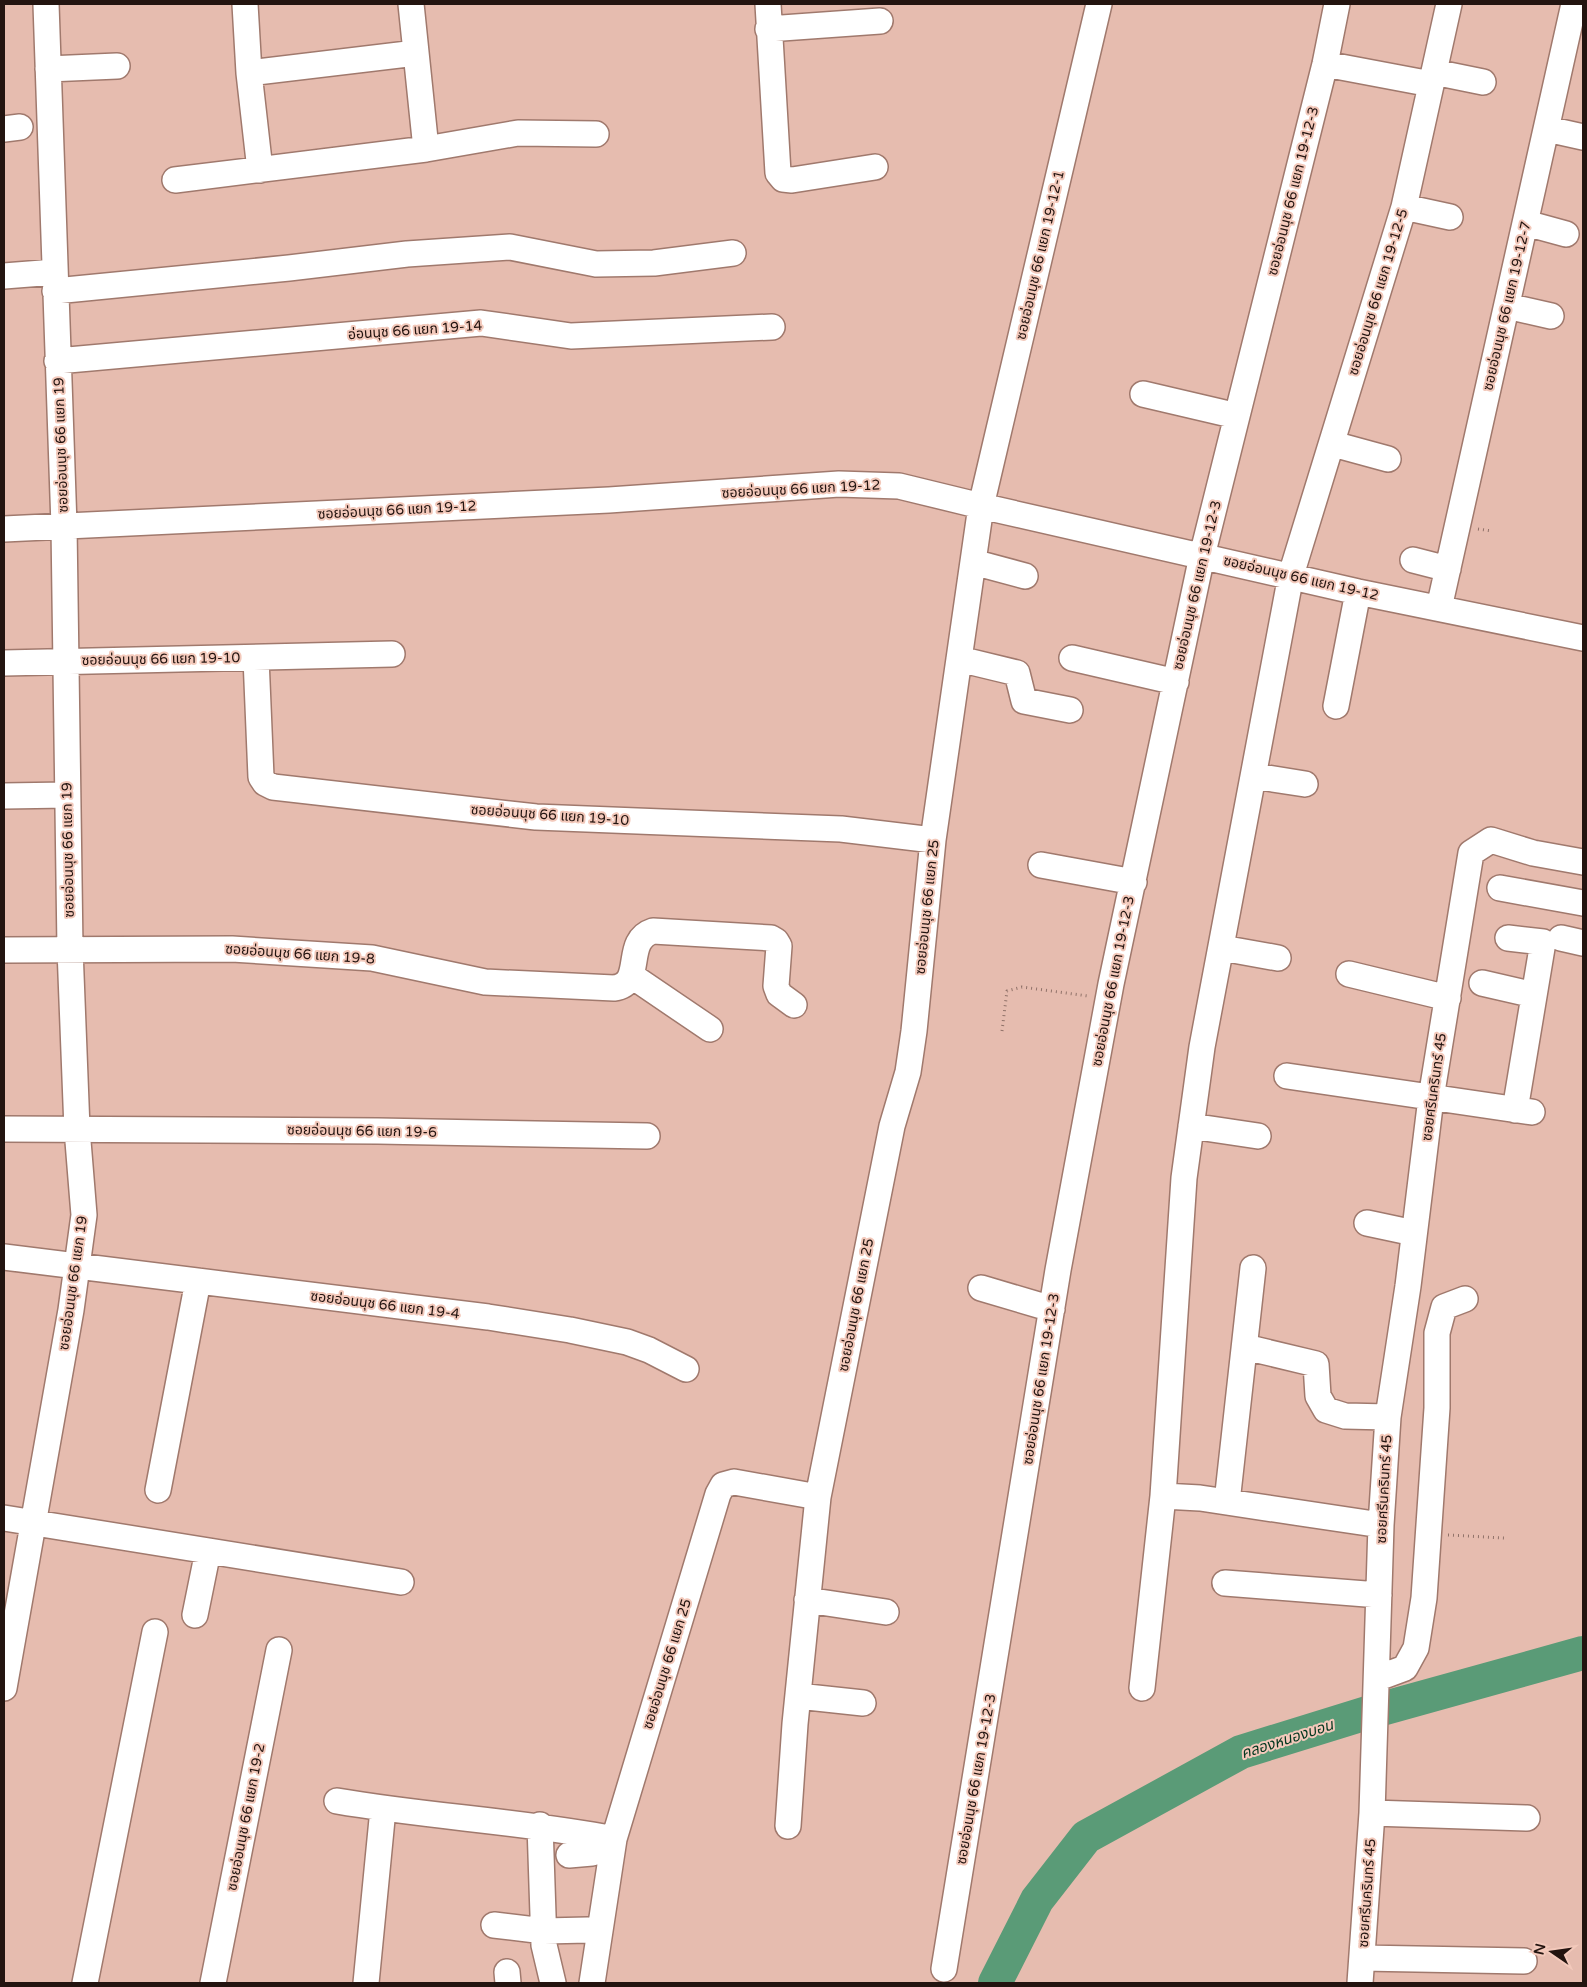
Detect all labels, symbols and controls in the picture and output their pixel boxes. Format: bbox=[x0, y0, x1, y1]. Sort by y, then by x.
street label: ซอยอ่อนนุช 66 แยก 19-12-3 bbox=[1264, 105, 1322, 277]
street label: ซอยอ่อนนุช 66 แยก 19-12-1 bbox=[1012, 169, 1068, 341]
street label: ซอยอ่อนนุช 66 แยก 19-12-5 bbox=[1345, 207, 1411, 377]
street label: ซอยอ่อนนุช 66 แยก 19-12-7 bbox=[1479, 220, 1535, 392]
street label: อ่อนนุช 66 แยก 19-14 bbox=[347, 317, 483, 343]
street label: ซอยอ่อนนุช 66 แยก 19 bbox=[50, 377, 72, 513]
street label: ซอยอ่อนนุช 66 แยก 19-12 bbox=[721, 476, 881, 502]
street label: ซอยอ่อนนุช 66 แยก 19-12 bbox=[317, 497, 477, 523]
street label: ซอยอ่อนนุช 66 แยก 19-12-3 bbox=[1169, 499, 1225, 671]
street label: ซอยอ่อนนุช 66 แยก 19-12 bbox=[1222, 552, 1380, 604]
street label: ซอยอ่อนนุช 66 แยก 19-10 bbox=[82, 649, 241, 669]
street label: ซอยอ่อนนุช 66 แยก 19 bbox=[58, 782, 78, 918]
street label: ซอยอ่อนนุช 66 แยก 19-10 bbox=[470, 801, 630, 829]
street label: ซอยอ่อนนุช 66 แยก 25 bbox=[911, 839, 943, 975]
street label: ซอยอ่อนนุช 66 แยก 19-12-3 bbox=[1088, 894, 1138, 1068]
street label: ซอยอ่อนนุช 66 แยก 19-8 bbox=[225, 940, 376, 968]
street label: ซอยศรีนครินทร์ 45 bbox=[1418, 1032, 1450, 1142]
street label: ซอยอ่อนนุช 66 แยก 19-6 bbox=[287, 1121, 437, 1141]
street label: ซอยอ่อนนุช 66 แยก 19 bbox=[55, 1215, 91, 1351]
street label: ซอยอ่อนนุช 66 แยก 25 bbox=[835, 1237, 877, 1373]
street label: ซอยอ่อนนุช 66 แยก 19-4 bbox=[309, 1287, 461, 1323]
street label: ซอยอ่อนนุช 66 แยก 19-12-3 bbox=[1019, 1292, 1063, 1466]
street label: ซอยศรีนครินทร์ 45 bbox=[1373, 1434, 1395, 1544]
street label: ซอยอ่อนนุช 66 แยก 25 bbox=[639, 1597, 695, 1731]
street label: ซอยอ่อนนุช 66 แยก 19-12-3 bbox=[953, 1692, 999, 1866]
water label: คลองหนองบอน bbox=[1239, 1715, 1336, 1762]
street label: ซอยอ่อนนุช 66 แยก 19-2 bbox=[223, 1742, 269, 1892]
street label: ซอยศรีนครินทร์ 45 bbox=[1355, 1838, 1379, 1948]
north arrow bbox=[1527, 1927, 1577, 1977]
text: N bbox=[1530, 1942, 1549, 1957]

